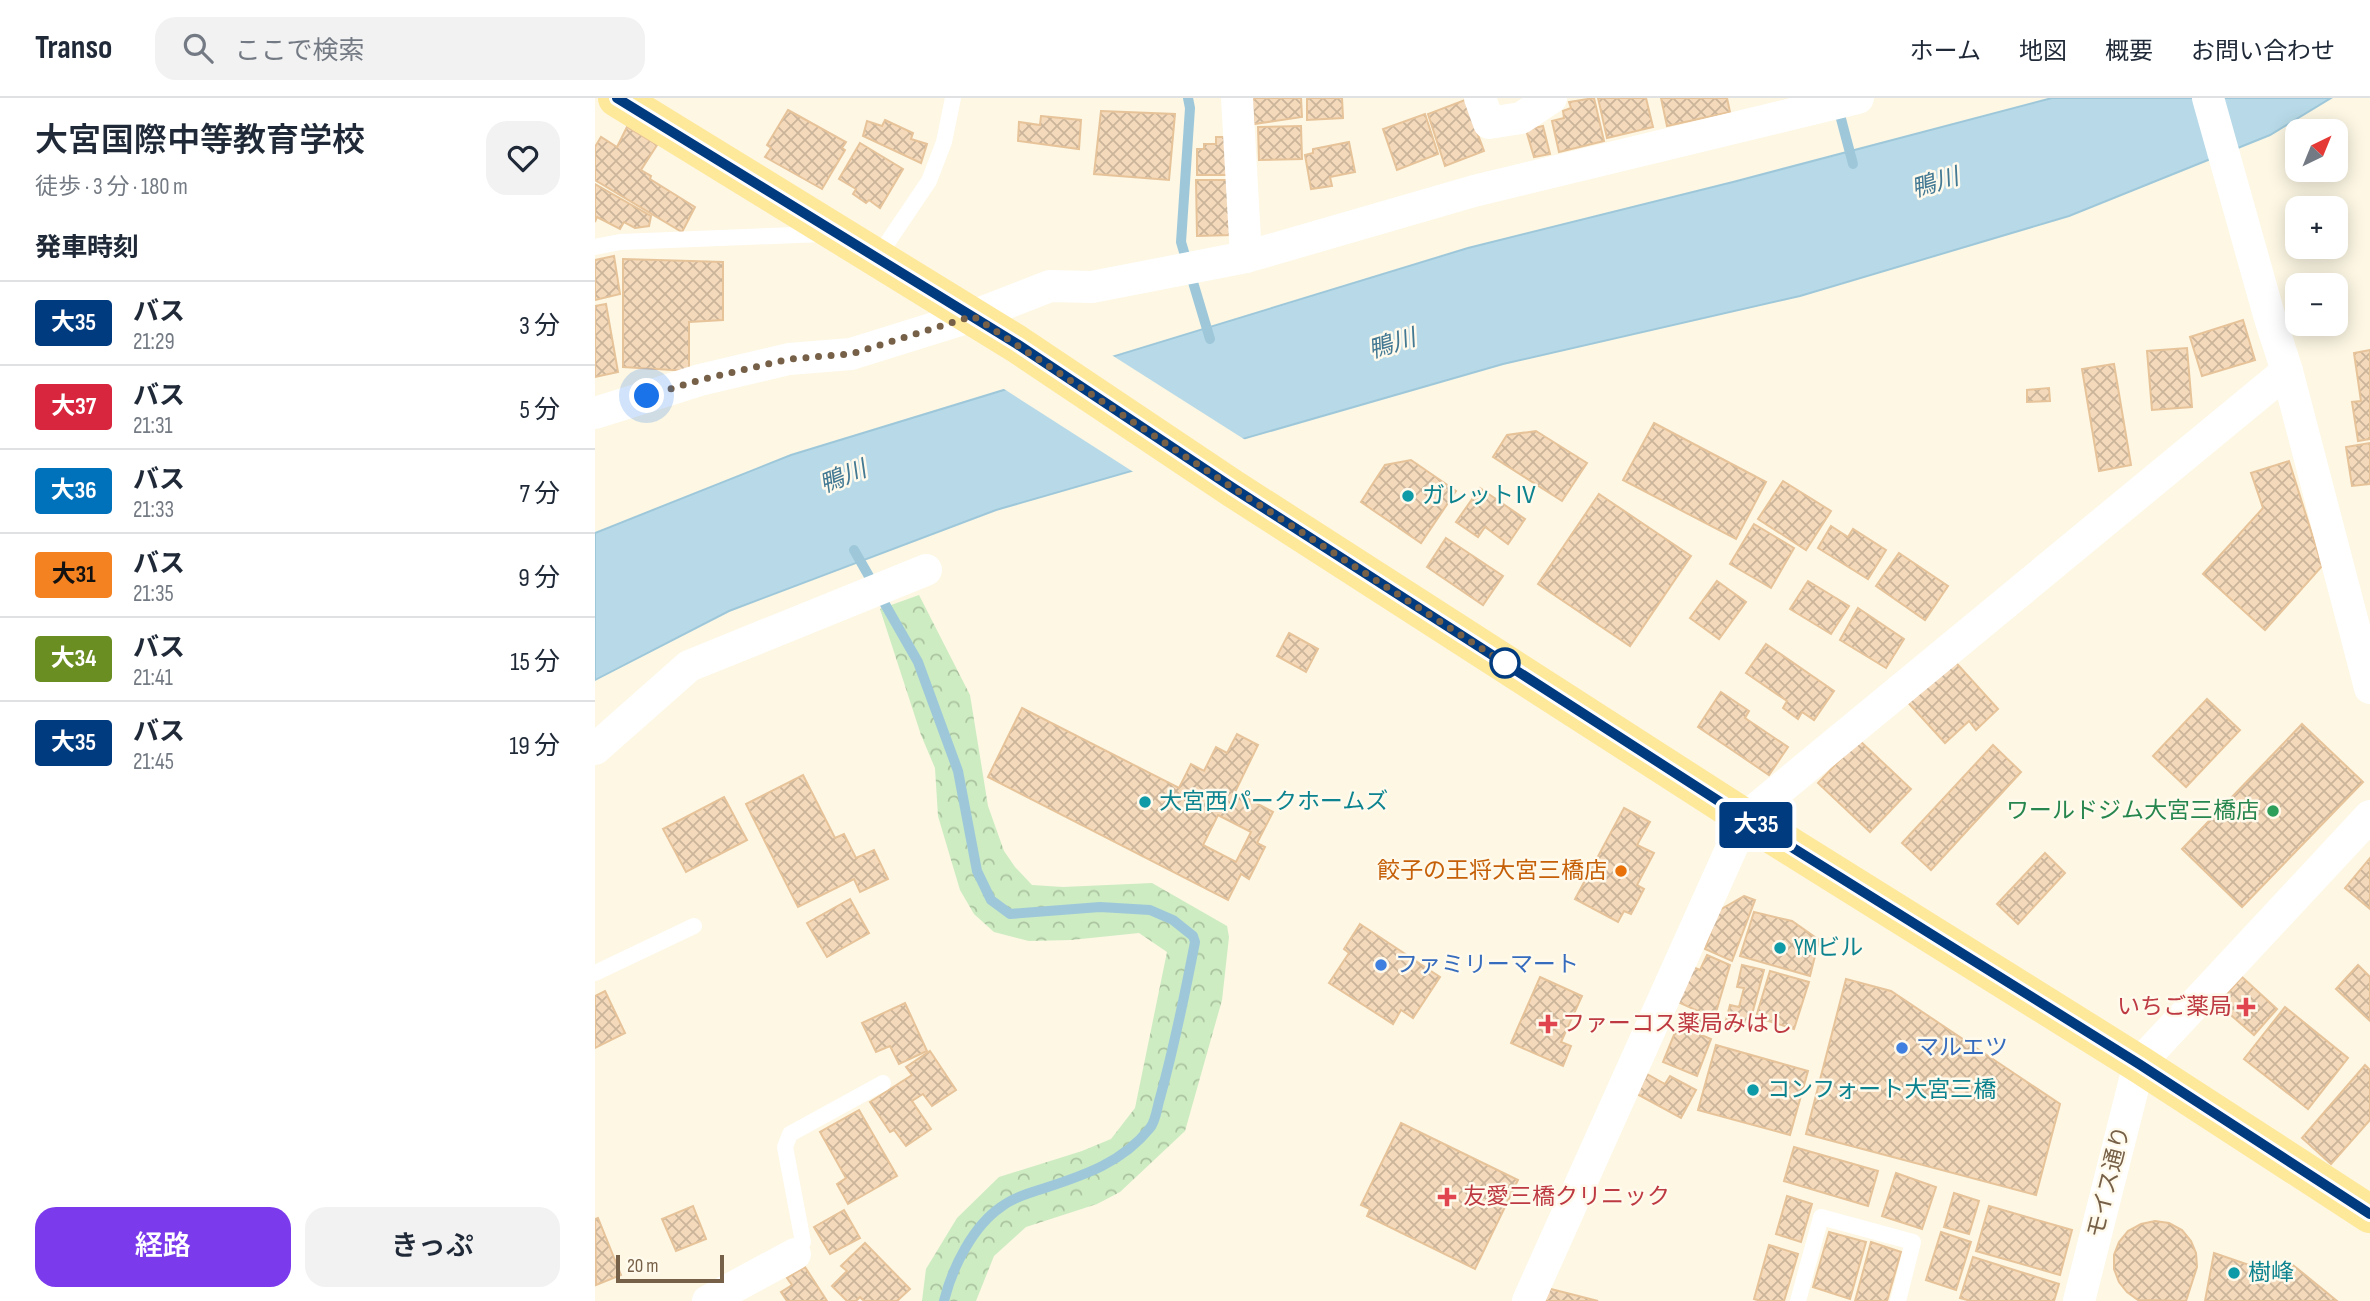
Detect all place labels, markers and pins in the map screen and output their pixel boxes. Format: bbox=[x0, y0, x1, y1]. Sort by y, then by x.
place label: ガレットⅣ bbox=[1422, 482, 1537, 510]
marker: ガレットⅣ bbox=[1400, 488, 1416, 504]
unlabelled marker bbox=[1490, 648, 1520, 678]
place label: 大宮西パークホームズ bbox=[1159, 788, 1388, 816]
marker: 大宮西パークホームズ bbox=[1137, 794, 1153, 810]
place label: ワールドジム大宮三橋店 bbox=[2006, 797, 2259, 825]
marker: ワールドジム大宮三橋店 bbox=[2265, 803, 2281, 819]
place label: 餃子の王将大宮三橋店 bbox=[1377, 857, 1607, 885]
marker: 餃子の王将大宮三橋店 bbox=[1613, 863, 1629, 879]
place label: YMビル bbox=[1794, 934, 1863, 962]
marker: YMビル bbox=[1772, 940, 1788, 956]
place label: ファミリーマート bbox=[1395, 951, 1579, 979]
marker: ファミリーマート bbox=[1373, 957, 1389, 973]
place label: いちご薬局 bbox=[2117, 993, 2232, 1021]
marker: いちご薬局 bbox=[2238, 999, 2254, 1015]
place label: ファーコス薬局みはし bbox=[1562, 1010, 1792, 1038]
marker: ファーコス薬局みはし bbox=[1540, 1016, 1556, 1032]
place label: マルエツ bbox=[1916, 1034, 2008, 1062]
marker: マルエツ bbox=[1894, 1040, 1910, 1056]
place label: コンフォート大宮三橋 bbox=[1767, 1076, 1996, 1104]
marker: コンフォート大宮三橋 bbox=[1745, 1082, 1761, 1098]
place label: 友愛三橋クリニック bbox=[1463, 1183, 1670, 1211]
marker: 友愛三橋クリニック bbox=[1437, 1187, 1457, 1207]
place label: 樹峰 bbox=[2248, 1259, 2294, 1287]
marker: 樹峰 bbox=[2226, 1265, 2242, 1281]

